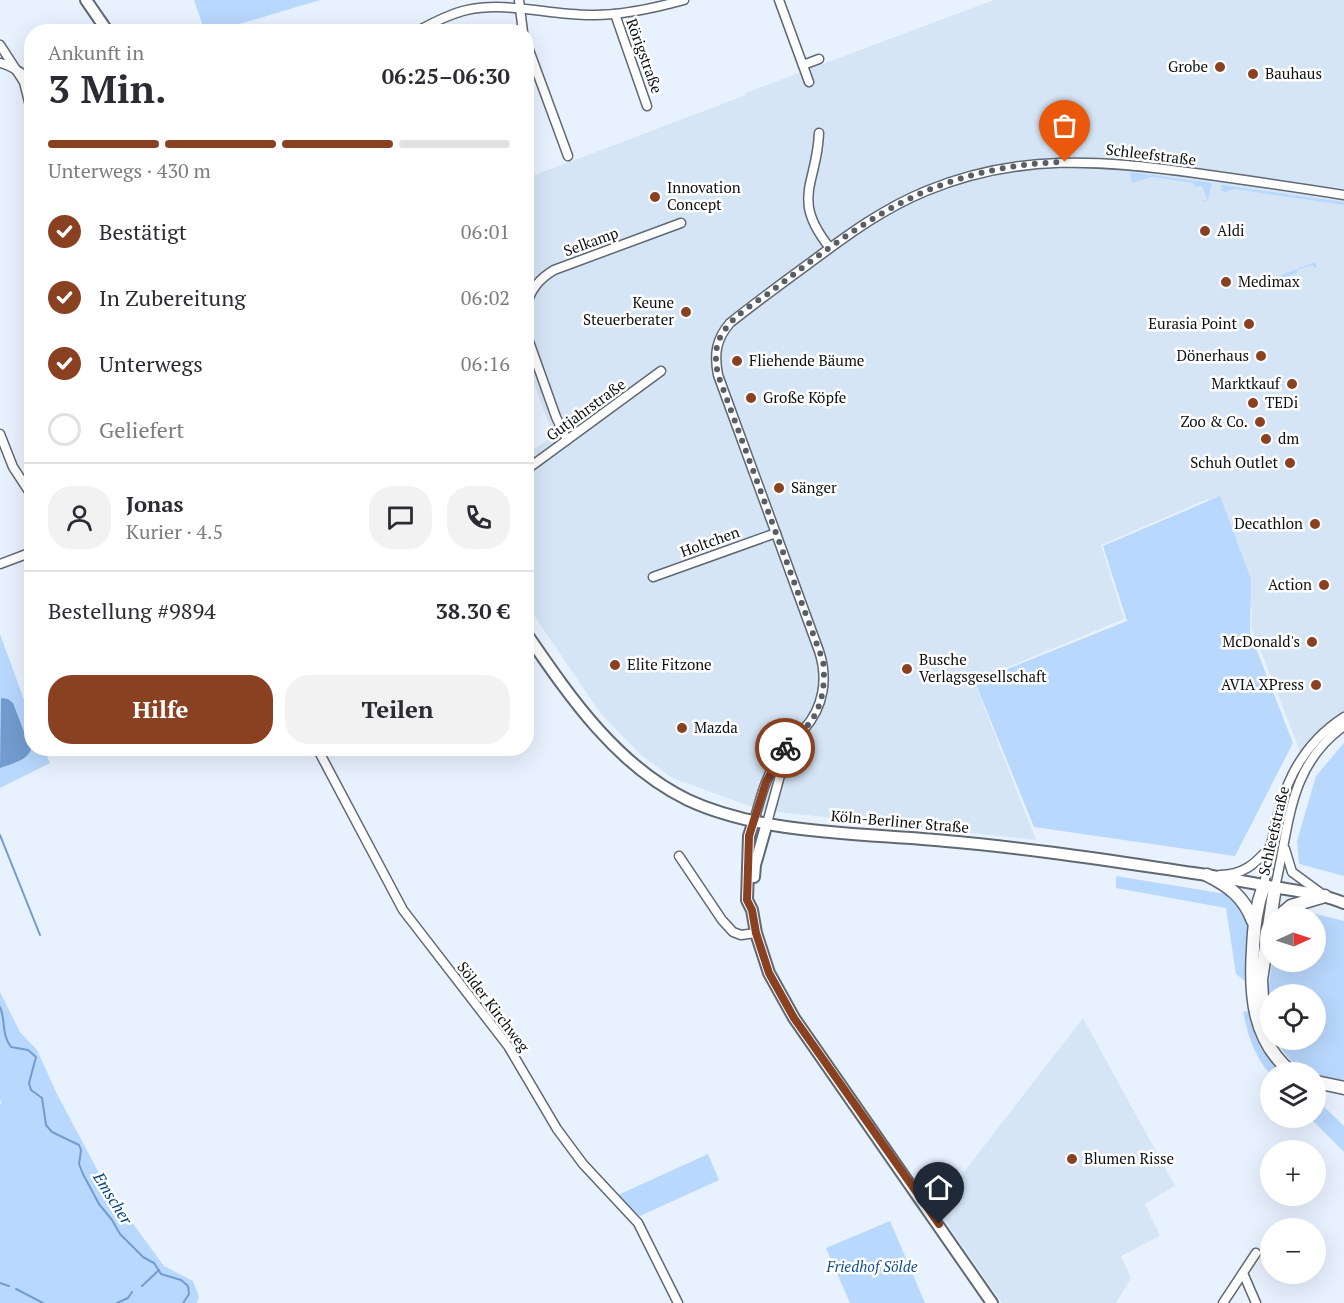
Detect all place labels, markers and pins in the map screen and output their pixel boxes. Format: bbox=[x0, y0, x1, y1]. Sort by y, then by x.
place label: Grobe bbox=[1168, 56, 1208, 76]
marker: Grobe bbox=[1213, 60, 1227, 74]
place label: Bauhaus bbox=[1265, 63, 1322, 83]
marker: Bauhaus bbox=[1246, 67, 1260, 81]
pin bbox=[1039, 100, 1090, 162]
place label: Innovation Concept bbox=[667, 177, 741, 214]
marker: Innovation Concept bbox=[648, 190, 662, 204]
place label: Aldi bbox=[1217, 220, 1245, 240]
marker: Aldi bbox=[1198, 224, 1212, 238]
place label: Medimax bbox=[1238, 271, 1300, 291]
marker: Medimax bbox=[1219, 275, 1233, 289]
place label: Keune Steuerberater bbox=[583, 292, 674, 329]
marker: Keune Steuerberater bbox=[679, 305, 693, 319]
place label: Eurasia Point bbox=[1148, 313, 1237, 333]
marker: Eurasia Point bbox=[1242, 317, 1256, 331]
place label: Dönerhaus bbox=[1176, 345, 1249, 365]
marker: Dönerhaus bbox=[1254, 349, 1268, 363]
place label: Fliehende Bäume bbox=[749, 350, 864, 370]
marker: Fliehende Bäume bbox=[730, 354, 744, 368]
place label: Marktkauf bbox=[1211, 373, 1281, 393]
marker: Marktkauf bbox=[1285, 377, 1299, 391]
place label: Große Köpfe bbox=[763, 387, 846, 407]
marker: Große Köpfe bbox=[744, 391, 758, 405]
place label: TEDi bbox=[1265, 392, 1298, 412]
marker: TEDi bbox=[1246, 396, 1260, 410]
place label: Zoo & Co. bbox=[1181, 411, 1248, 431]
marker: Zoo & Co. bbox=[1253, 415, 1267, 429]
place label: dm bbox=[1278, 428, 1299, 448]
marker: dm bbox=[1259, 432, 1273, 446]
place label: Schuh Outlet bbox=[1190, 452, 1278, 472]
marker: Schuh Outlet bbox=[1283, 456, 1297, 470]
place label: Sänger bbox=[791, 477, 837, 497]
marker: Sänger bbox=[772, 481, 786, 495]
place label: Decathlon bbox=[1234, 513, 1303, 533]
marker: Decathlon bbox=[1308, 517, 1322, 531]
place label: Action bbox=[1268, 574, 1312, 594]
marker: Action bbox=[1317, 578, 1331, 592]
place label: McDonald's bbox=[1222, 631, 1300, 651]
marker: McDonald's bbox=[1305, 635, 1319, 649]
place label: Busche Verlagsgesellschaft bbox=[919, 649, 1047, 686]
place label: Elite Fitzone bbox=[627, 654, 712, 674]
marker: Elite Fitzone bbox=[608, 658, 622, 672]
marker: Busche Verlagsgesellschaft bbox=[900, 662, 914, 676]
place label: AVIA XPress bbox=[1221, 674, 1304, 694]
marker: AVIA XPress bbox=[1309, 678, 1323, 692]
place label: Mazda bbox=[694, 717, 738, 737]
marker: Mazda bbox=[675, 721, 689, 735]
place label: Blumen Risse bbox=[1084, 1148, 1174, 1168]
marker: Blumen Risse bbox=[1065, 1152, 1079, 1166]
pin bbox=[913, 1162, 964, 1224]

